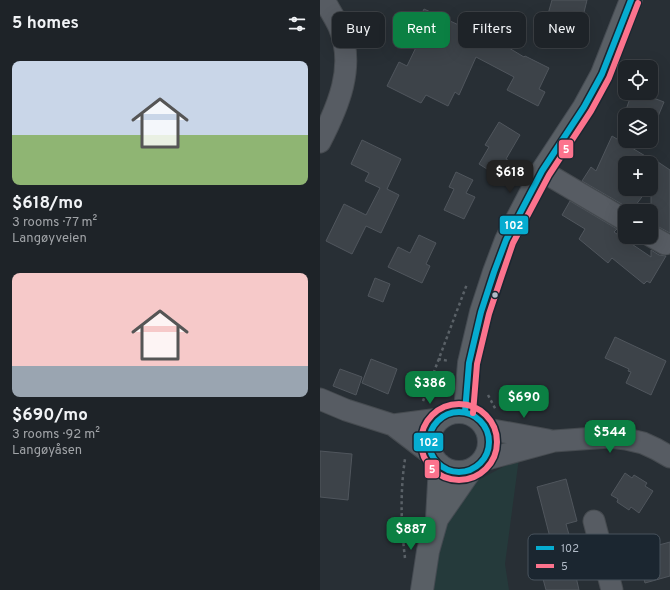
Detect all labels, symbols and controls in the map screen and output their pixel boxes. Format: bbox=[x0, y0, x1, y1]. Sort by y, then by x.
chip: Buy bbox=[332, 12, 385, 48]
chip: Rent bbox=[393, 12, 450, 48]
chip: Filters bbox=[458, 12, 526, 48]
chip: New bbox=[534, 12, 589, 48]
text: 5 homes bbox=[12, 13, 79, 35]
icon: filters bbox=[286, 13, 308, 35]
map controls bbox=[618, 60, 658, 244]
button: locate bbox=[618, 60, 658, 100]
icon: home bbox=[124, 87, 196, 159]
button: layers bbox=[618, 108, 658, 148]
line badge: 5 bbox=[558, 139, 574, 159]
text: 5 bbox=[563, 143, 570, 157]
button: + bbox=[618, 156, 658, 196]
pin: $618 bbox=[486, 160, 534, 194]
text: $618 bbox=[495, 165, 525, 181]
text: $618/mo bbox=[12, 193, 83, 215]
button: − bbox=[618, 204, 658, 244]
text: 3 rooms · 77 m² bbox=[12, 215, 97, 231]
line badge: 102 bbox=[499, 215, 529, 235]
text: 102 bbox=[505, 219, 523, 233]
text: Langøyveien bbox=[12, 231, 87, 247]
unlabelled marker bbox=[490, 290, 500, 300]
icon: home bbox=[124, 299, 196, 371]
pin: $386 bbox=[406, 371, 454, 405]
text: $386 bbox=[414, 376, 446, 392]
pin: $690 bbox=[500, 385, 548, 419]
text: $690 bbox=[508, 390, 540, 406]
text: $690/mo bbox=[12, 405, 88, 427]
pin: $544 bbox=[586, 420, 634, 454]
text: $544 bbox=[594, 425, 626, 441]
text: 3 rooms · 92 m² bbox=[12, 427, 100, 443]
line badge: 102 bbox=[413, 432, 444, 452]
text: 102 bbox=[420, 436, 438, 450]
text: Langøyåsen bbox=[12, 443, 82, 459]
line badge: 5 bbox=[424, 459, 440, 479]
text: 5 bbox=[429, 463, 436, 477]
pin: $887 bbox=[387, 517, 435, 551]
text: $887 bbox=[396, 522, 426, 538]
legend bbox=[528, 534, 660, 580]
text: 102 bbox=[561, 542, 579, 556]
text: 5 bbox=[561, 560, 568, 574]

